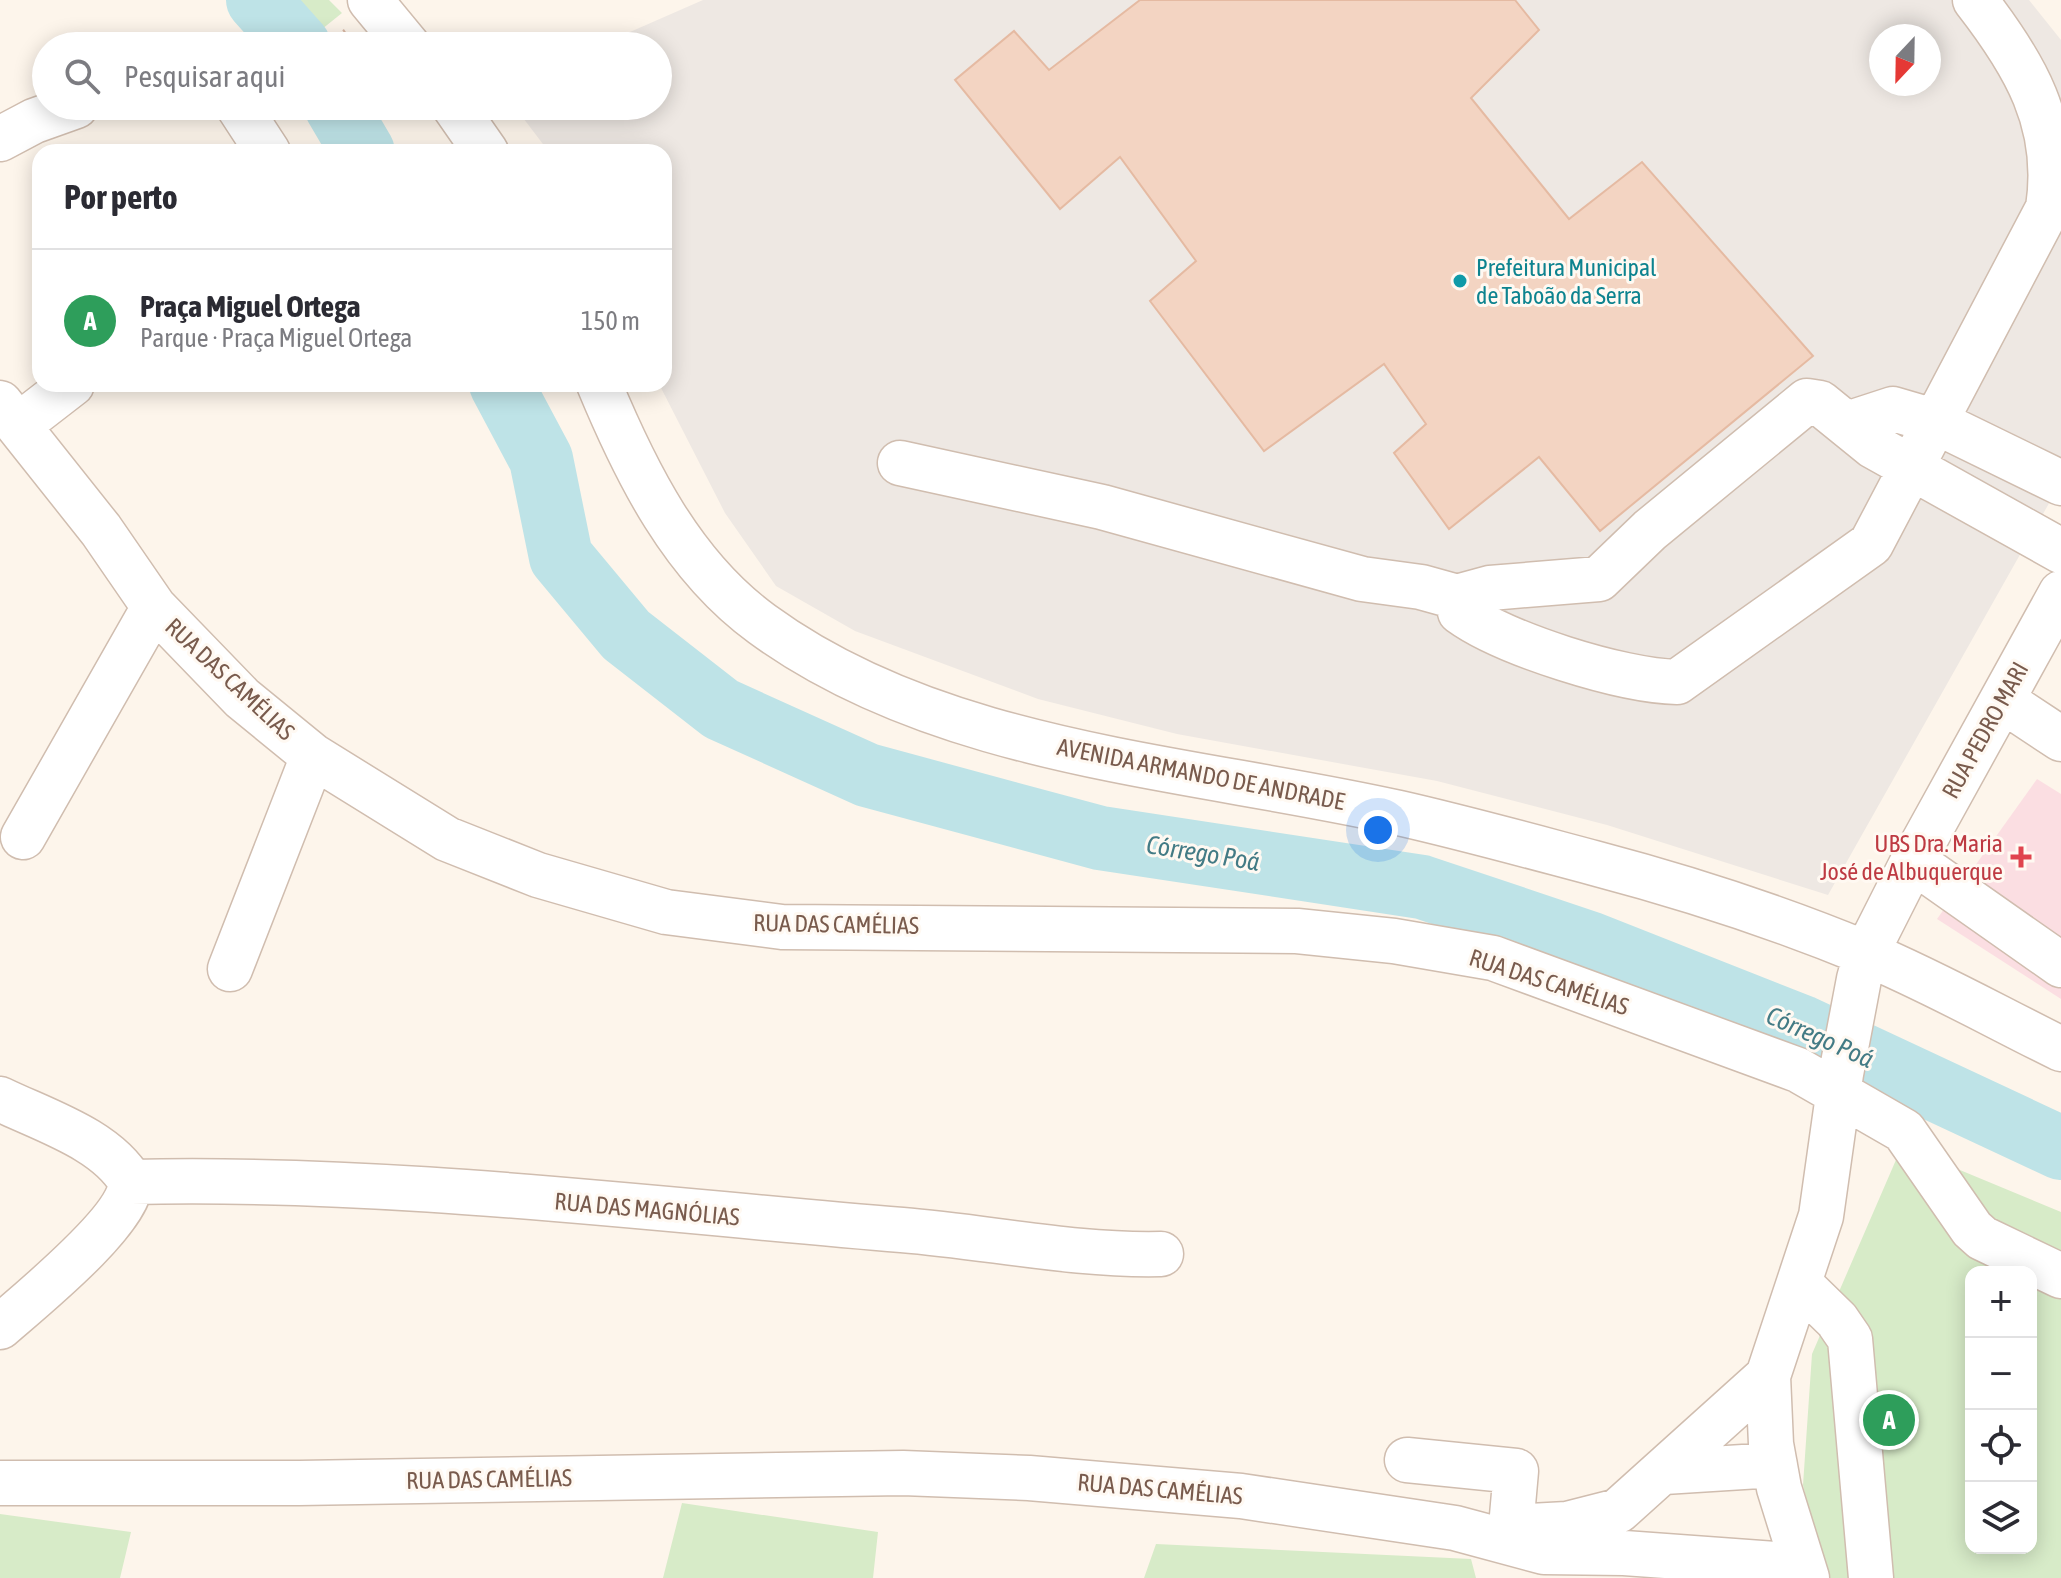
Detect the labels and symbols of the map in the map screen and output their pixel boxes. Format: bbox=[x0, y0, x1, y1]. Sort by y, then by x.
north arrow bbox=[1869, 24, 1941, 96]
place label: Prefeitura Municipal de Taboão da Serra bbox=[1476, 254, 1657, 309]
marker: Prefeitura Municipal de Taboão da Serra bbox=[1451, 272, 1469, 290]
street label: RUA DAS CAMÉLIAS bbox=[160, 613, 300, 745]
street label: RUA PEDRO MARI bbox=[1936, 657, 2034, 803]
street label: AVENIDA ARMANDO DE ANDRADE bbox=[1055, 733, 1347, 815]
your location bbox=[1358, 810, 1398, 850]
water label: Córrego Poá bbox=[1144, 829, 1262, 877]
place label: UBS Dra. Maria José de Albuquerque bbox=[1820, 830, 2003, 885]
marker: UBS Dra. Maria José de Albuquerque bbox=[2010, 846, 2032, 868]
street label: RUA DAS CAMÉLIAS bbox=[753, 909, 919, 939]
street label: RUA DAS CAMÉLIAS bbox=[1466, 944, 1632, 1020]
water label: Córrego Poá bbox=[1762, 1000, 1878, 1074]
street label: RUA DAS MAGNÓLIAS bbox=[553, 1187, 741, 1231]
pin: A bbox=[1863, 1390, 1915, 1450]
street label: RUA DAS CAMÉLIAS bbox=[406, 1464, 572, 1494]
street label: RUA DAS CAMÉLIAS bbox=[1076, 1468, 1244, 1510]

